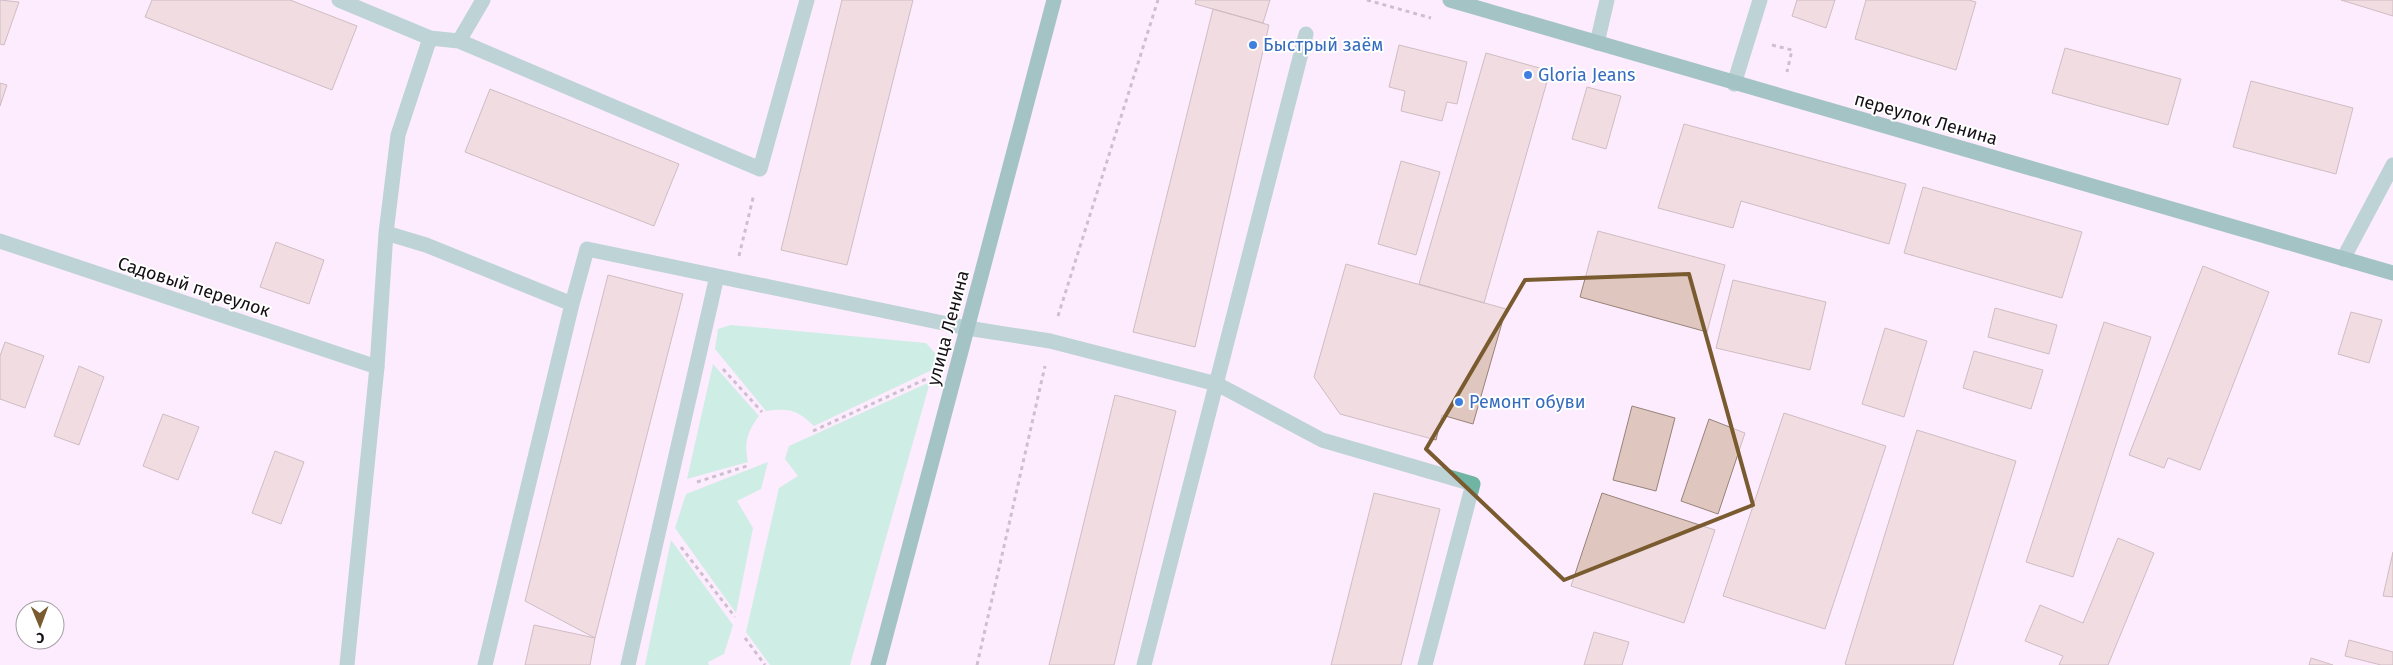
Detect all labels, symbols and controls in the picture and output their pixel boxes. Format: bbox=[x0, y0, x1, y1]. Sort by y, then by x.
place label: Быстрый заём bbox=[1263, 34, 1383, 56]
marker: Быстрый заём bbox=[1247, 39, 1259, 51]
place label: Gloria Jeans bbox=[1538, 64, 1636, 86]
marker: Gloria Jeans bbox=[1522, 69, 1534, 81]
street label: переулок Ленина bbox=[1852, 88, 2000, 150]
street label: Садовый переулок bbox=[115, 252, 274, 322]
street label: улица Ленина bbox=[922, 268, 974, 388]
place label: Ремонт обуви bbox=[1469, 391, 1586, 413]
marker: Ремонт обуви bbox=[1453, 396, 1465, 408]
north arrow bbox=[15, 600, 65, 650]
text: С bbox=[36, 629, 44, 646]

